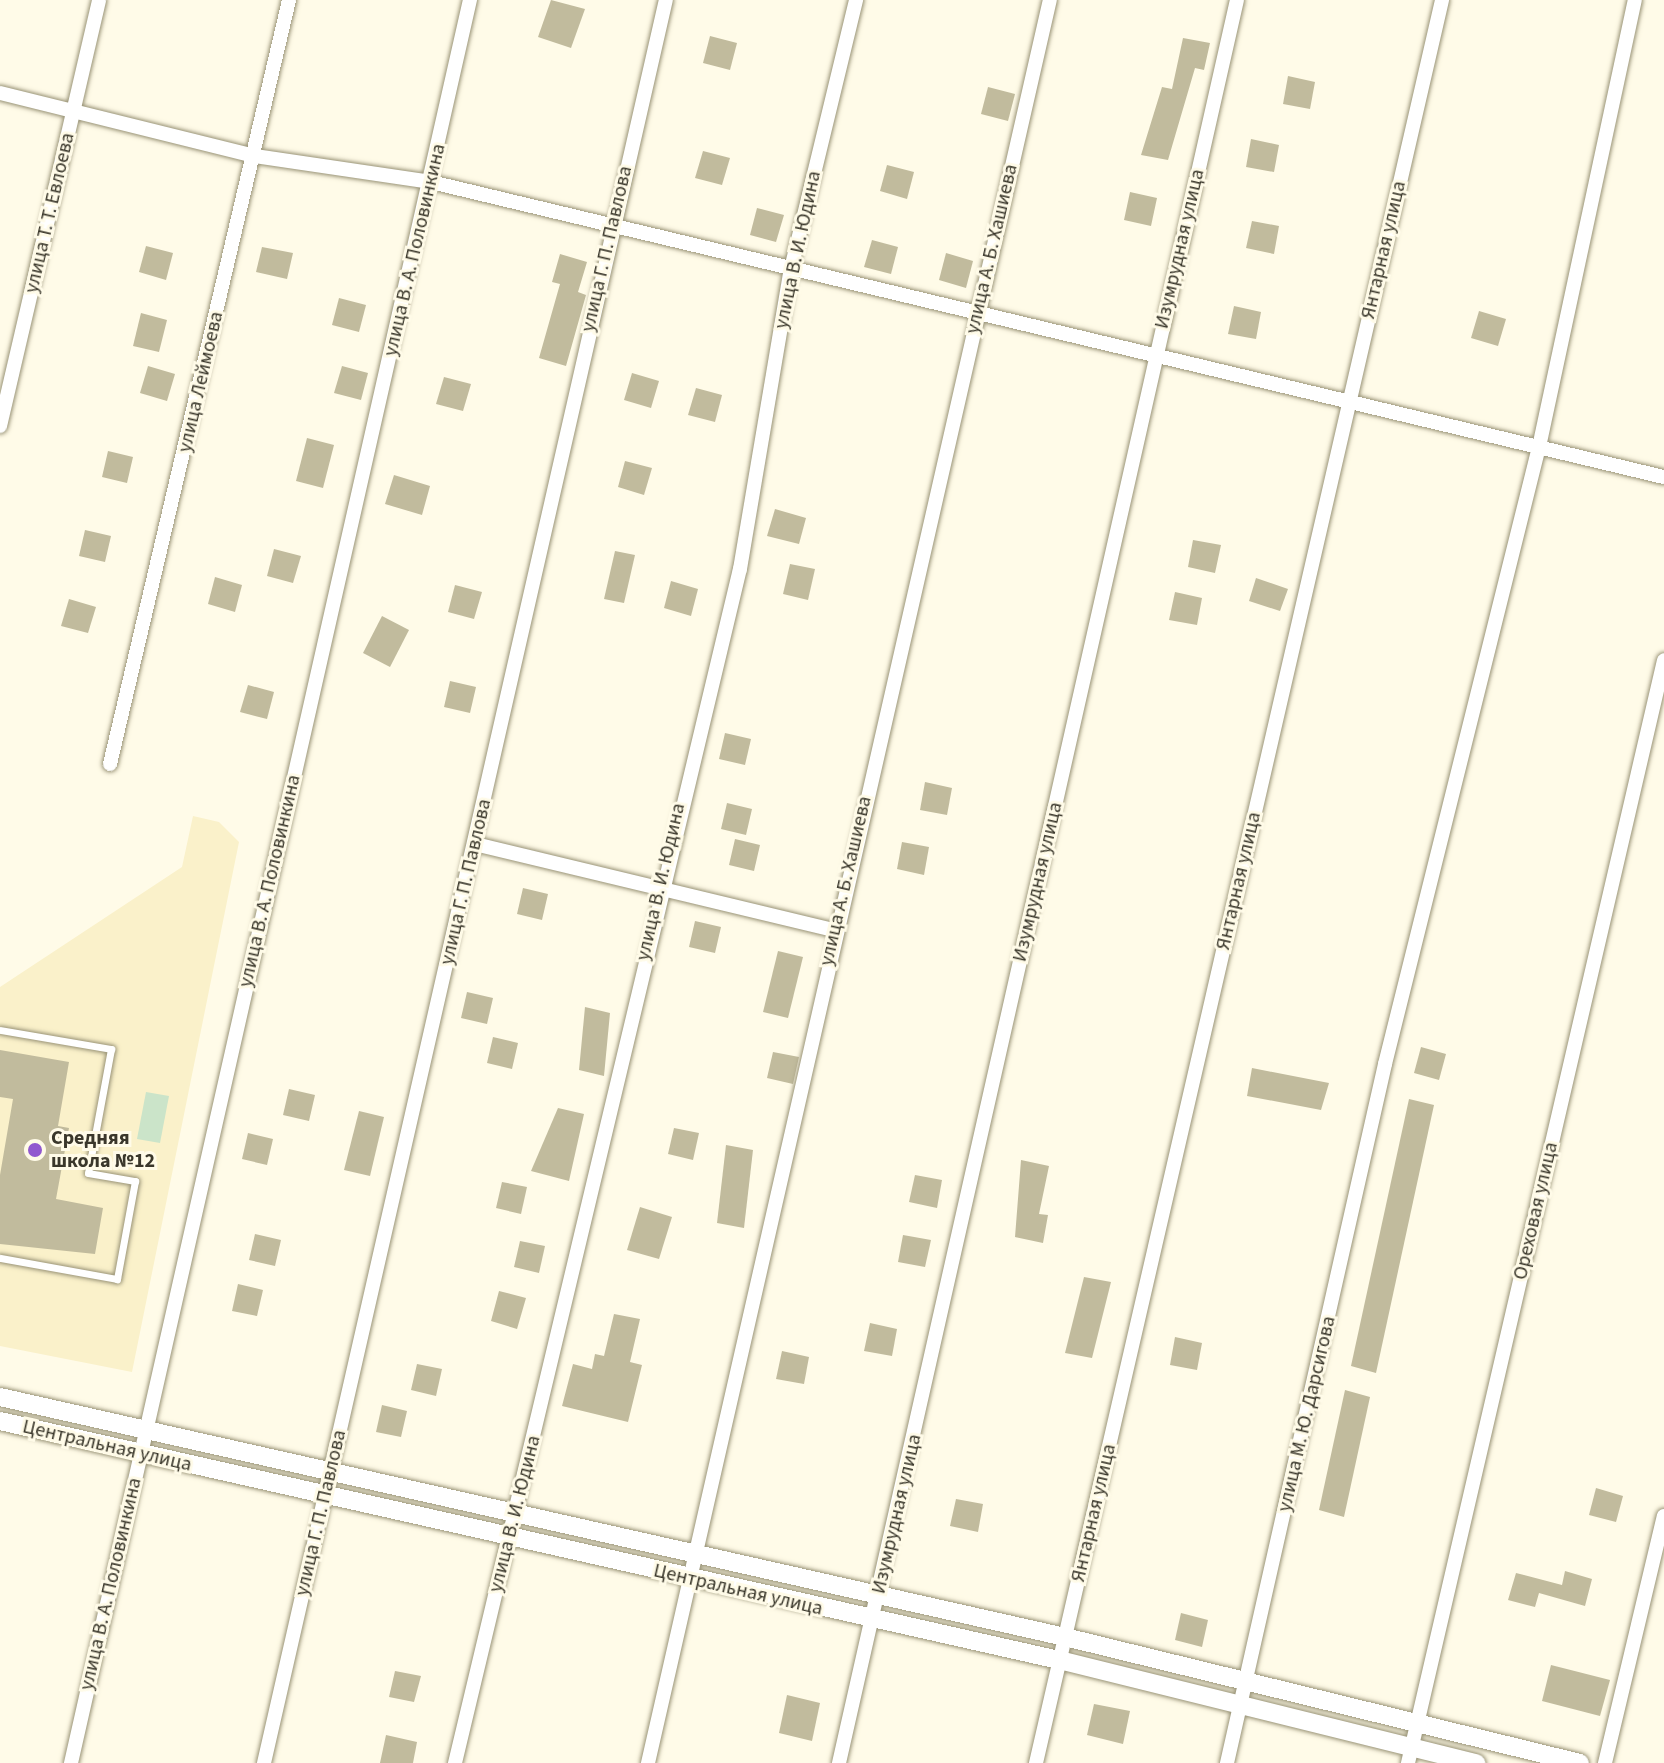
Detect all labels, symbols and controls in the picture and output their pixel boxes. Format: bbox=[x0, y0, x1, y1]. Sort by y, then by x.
street label: улица Т. Т. Евлоева bbox=[20, 130, 80, 296]
street label: улица В. А. Половинкина bbox=[379, 141, 451, 359]
street label: улица А. Б. Хашиева bbox=[961, 162, 1023, 336]
street label: улица Г. П. Павлова bbox=[576, 164, 638, 334]
street label: Изумрудная улица bbox=[1150, 167, 1210, 331]
street label: улица В. И. Юдина bbox=[770, 169, 826, 331]
street label: Янтарная улица bbox=[1356, 179, 1412, 321]
street label: улица Леймоева bbox=[173, 309, 229, 455]
street label: улица В. А. Половинкина bbox=[234, 772, 306, 990]
street label: улица А. Б. Хашиева bbox=[815, 794, 877, 968]
street label: улица Г. П. Павлова bbox=[435, 797, 497, 967]
street label: Изумрудная улица bbox=[1008, 800, 1068, 964]
street label: улица В. И. Юдина bbox=[631, 801, 691, 963]
street label: Янтарная улица bbox=[1211, 810, 1267, 952]
place label: Средняя школа №12 bbox=[51, 1126, 155, 1173]
street label: Ореховая улица bbox=[1509, 1140, 1563, 1282]
marker: Средняя школа №12 bbox=[26, 1141, 44, 1159]
street label: улица М. Ю. Дарсигова bbox=[1273, 1314, 1341, 1514]
street label: Центральная улица bbox=[20, 1415, 194, 1477]
street label: улица Г. П. Павлова bbox=[290, 1428, 352, 1598]
street label: Изумрудная улица bbox=[867, 1432, 927, 1596]
street label: улица В. И. Юдина bbox=[484, 1433, 546, 1595]
street label: Янтарная улица bbox=[1066, 1442, 1122, 1584]
street label: улица В. А. Половинкина bbox=[75, 1475, 147, 1693]
street label: Центральная улица bbox=[651, 1559, 825, 1621]

